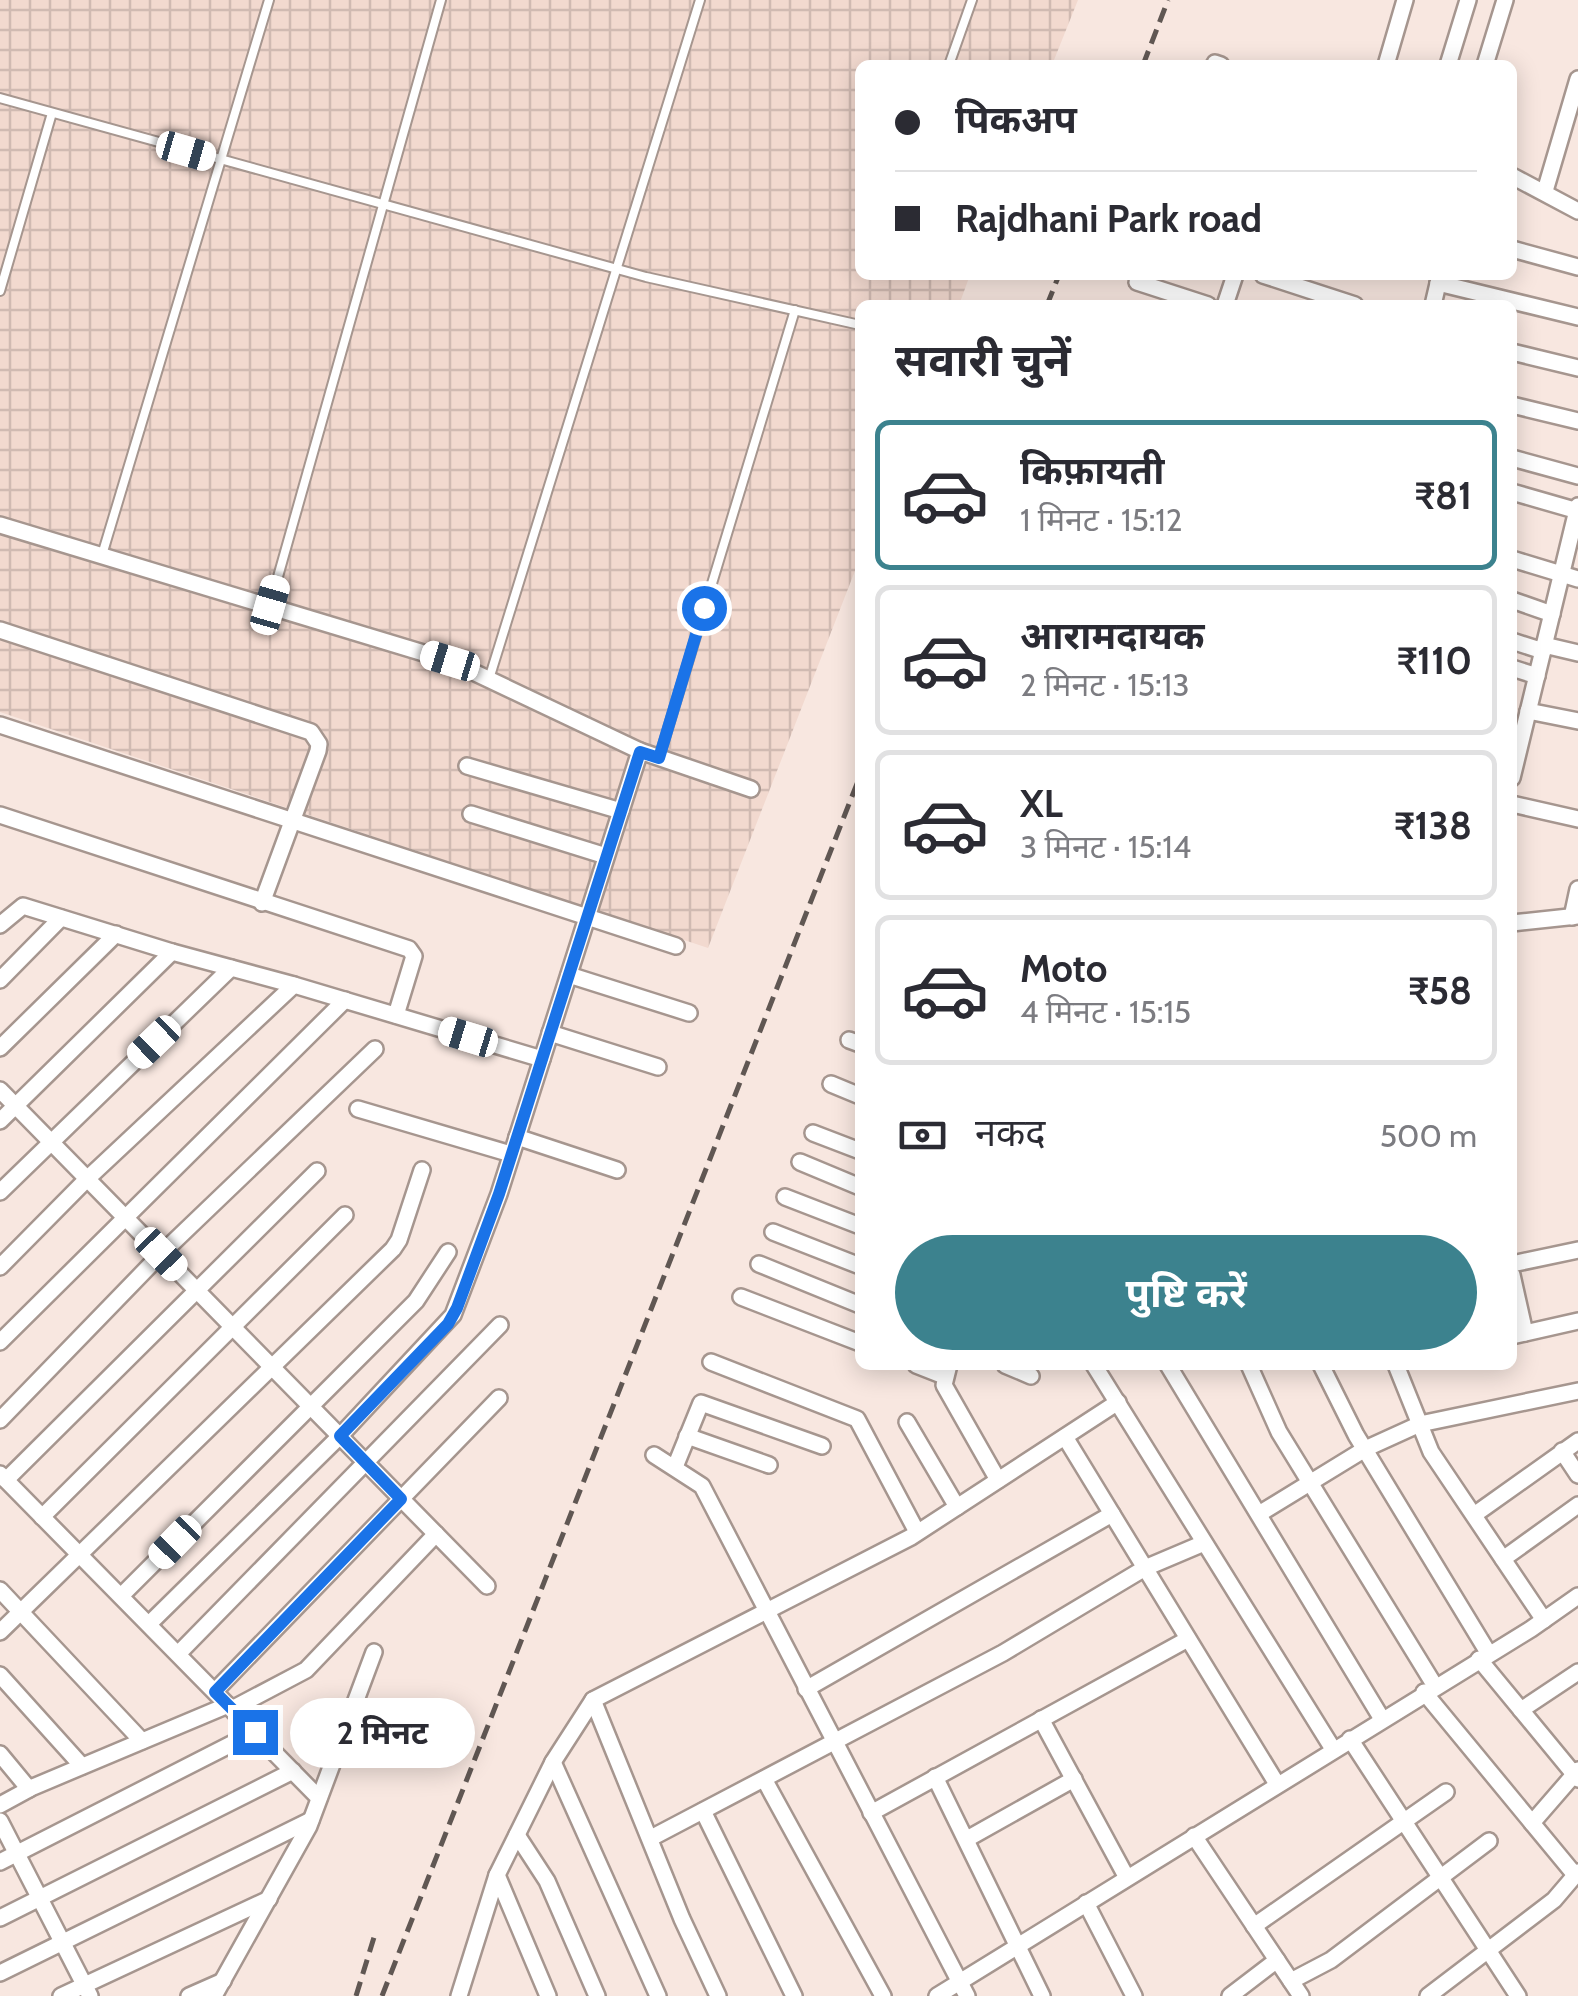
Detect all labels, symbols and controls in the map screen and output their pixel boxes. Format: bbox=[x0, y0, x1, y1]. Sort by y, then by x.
text: पिकअप bbox=[955, 96, 1077, 143]
car bbox=[153, 128, 219, 174]
text: Rajdhani Park road bbox=[955, 195, 1262, 242]
text: सवारी चुनें bbox=[895, 333, 1071, 387]
text: किफ़ायती bbox=[1020, 447, 1164, 494]
icon: car bbox=[900, 450, 990, 540]
text: ₹81 bbox=[1414, 472, 1472, 519]
text: 1 मिनट · 15:12 bbox=[1020, 500, 1183, 539]
car bbox=[247, 572, 293, 638]
route start bbox=[682, 586, 727, 631]
text: आरामदायक bbox=[1020, 612, 1204, 659]
icon: car bbox=[900, 615, 990, 705]
text: ₹110 bbox=[1396, 637, 1472, 684]
car bbox=[417, 638, 483, 684]
text: 2 मिनट · 15:13 bbox=[1020, 665, 1189, 704]
icon: car bbox=[900, 780, 990, 870]
text: XL bbox=[1020, 780, 1063, 827]
text: ₹138 bbox=[1394, 802, 1472, 849]
text: 3 मिनट · 15:14 bbox=[1020, 827, 1191, 866]
icon: car bbox=[900, 945, 990, 1035]
text: Moto bbox=[1020, 945, 1107, 992]
text: ₹58 bbox=[1408, 967, 1472, 1014]
text: 4 मिनट · 15:15 bbox=[1020, 992, 1191, 1031]
car bbox=[122, 1010, 186, 1074]
car bbox=[435, 1014, 501, 1060]
icon: cash bbox=[895, 1108, 950, 1163]
text: नकद bbox=[975, 1109, 1045, 1156]
text: 500 m bbox=[1380, 1116, 1477, 1155]
car bbox=[129, 1222, 193, 1286]
button: पुष्टि करें bbox=[895, 1235, 1477, 1350]
car bbox=[143, 1510, 207, 1574]
callout: 2 मिनट bbox=[290, 1697, 475, 1767]
route end bbox=[233, 1710, 278, 1755]
text: 2 मिनट bbox=[337, 1713, 428, 1752]

